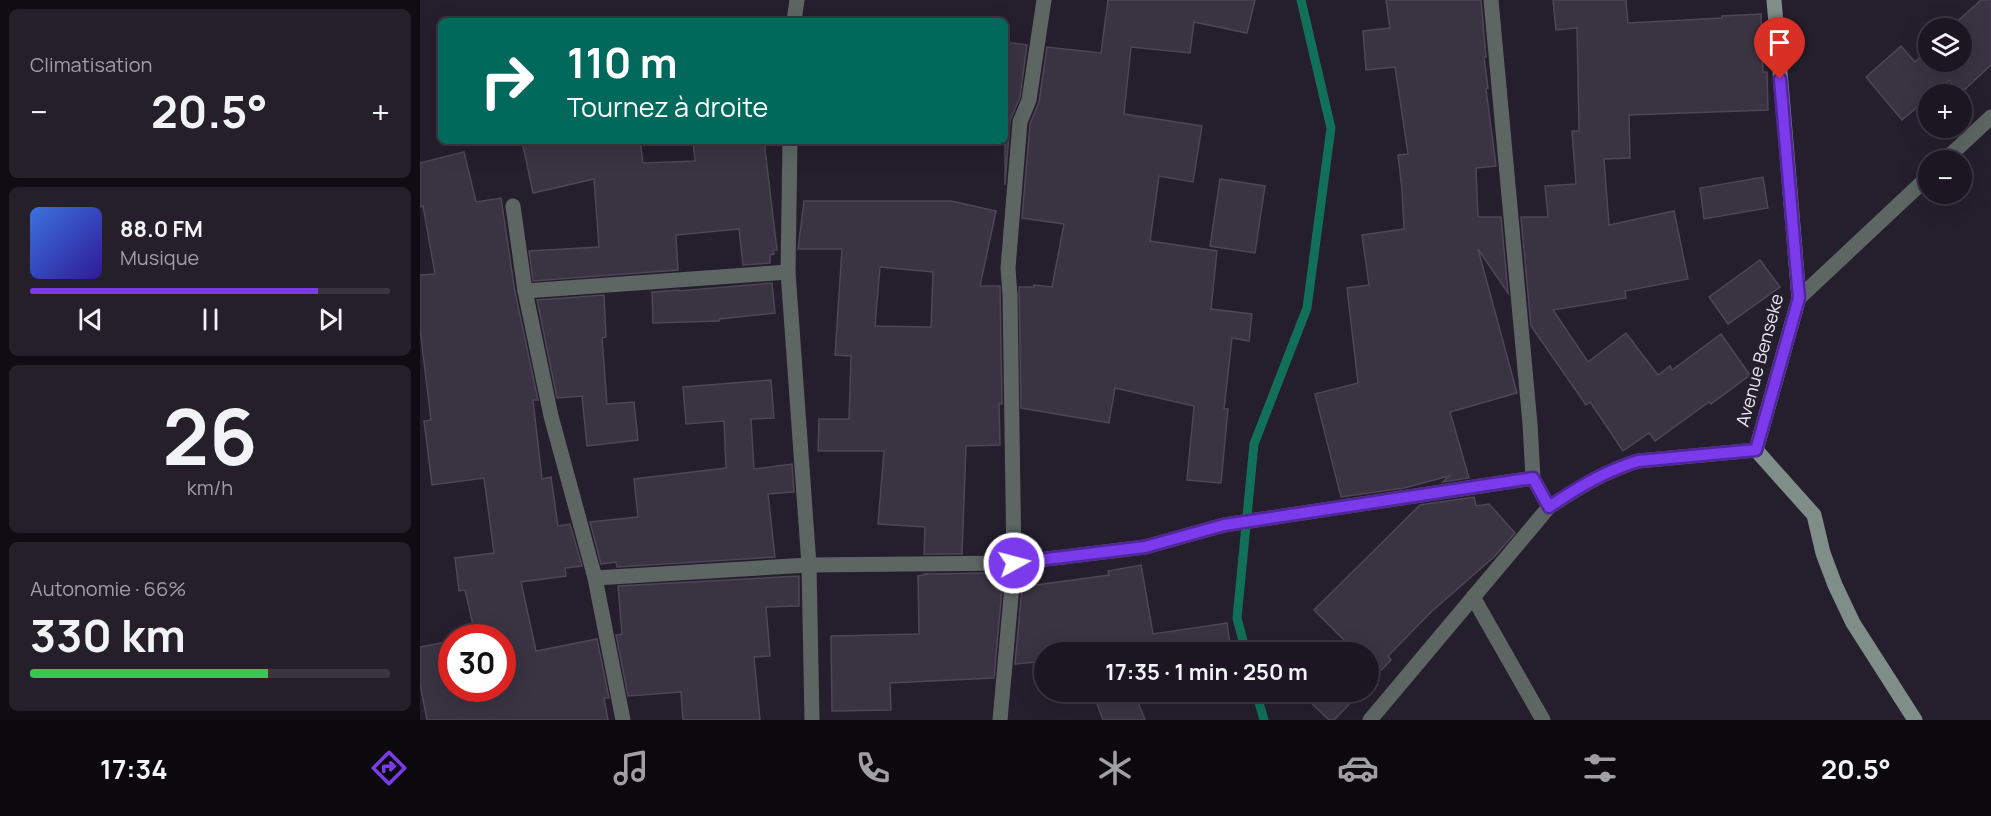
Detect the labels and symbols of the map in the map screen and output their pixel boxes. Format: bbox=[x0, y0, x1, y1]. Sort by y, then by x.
pin bbox=[1754, 17, 1805, 79]
street label: Avenue Benseke bbox=[1730, 291, 1788, 429]
position arrow bbox=[982, 531, 1046, 595]
speed limit sign: 30 bbox=[438, 624, 516, 702]

